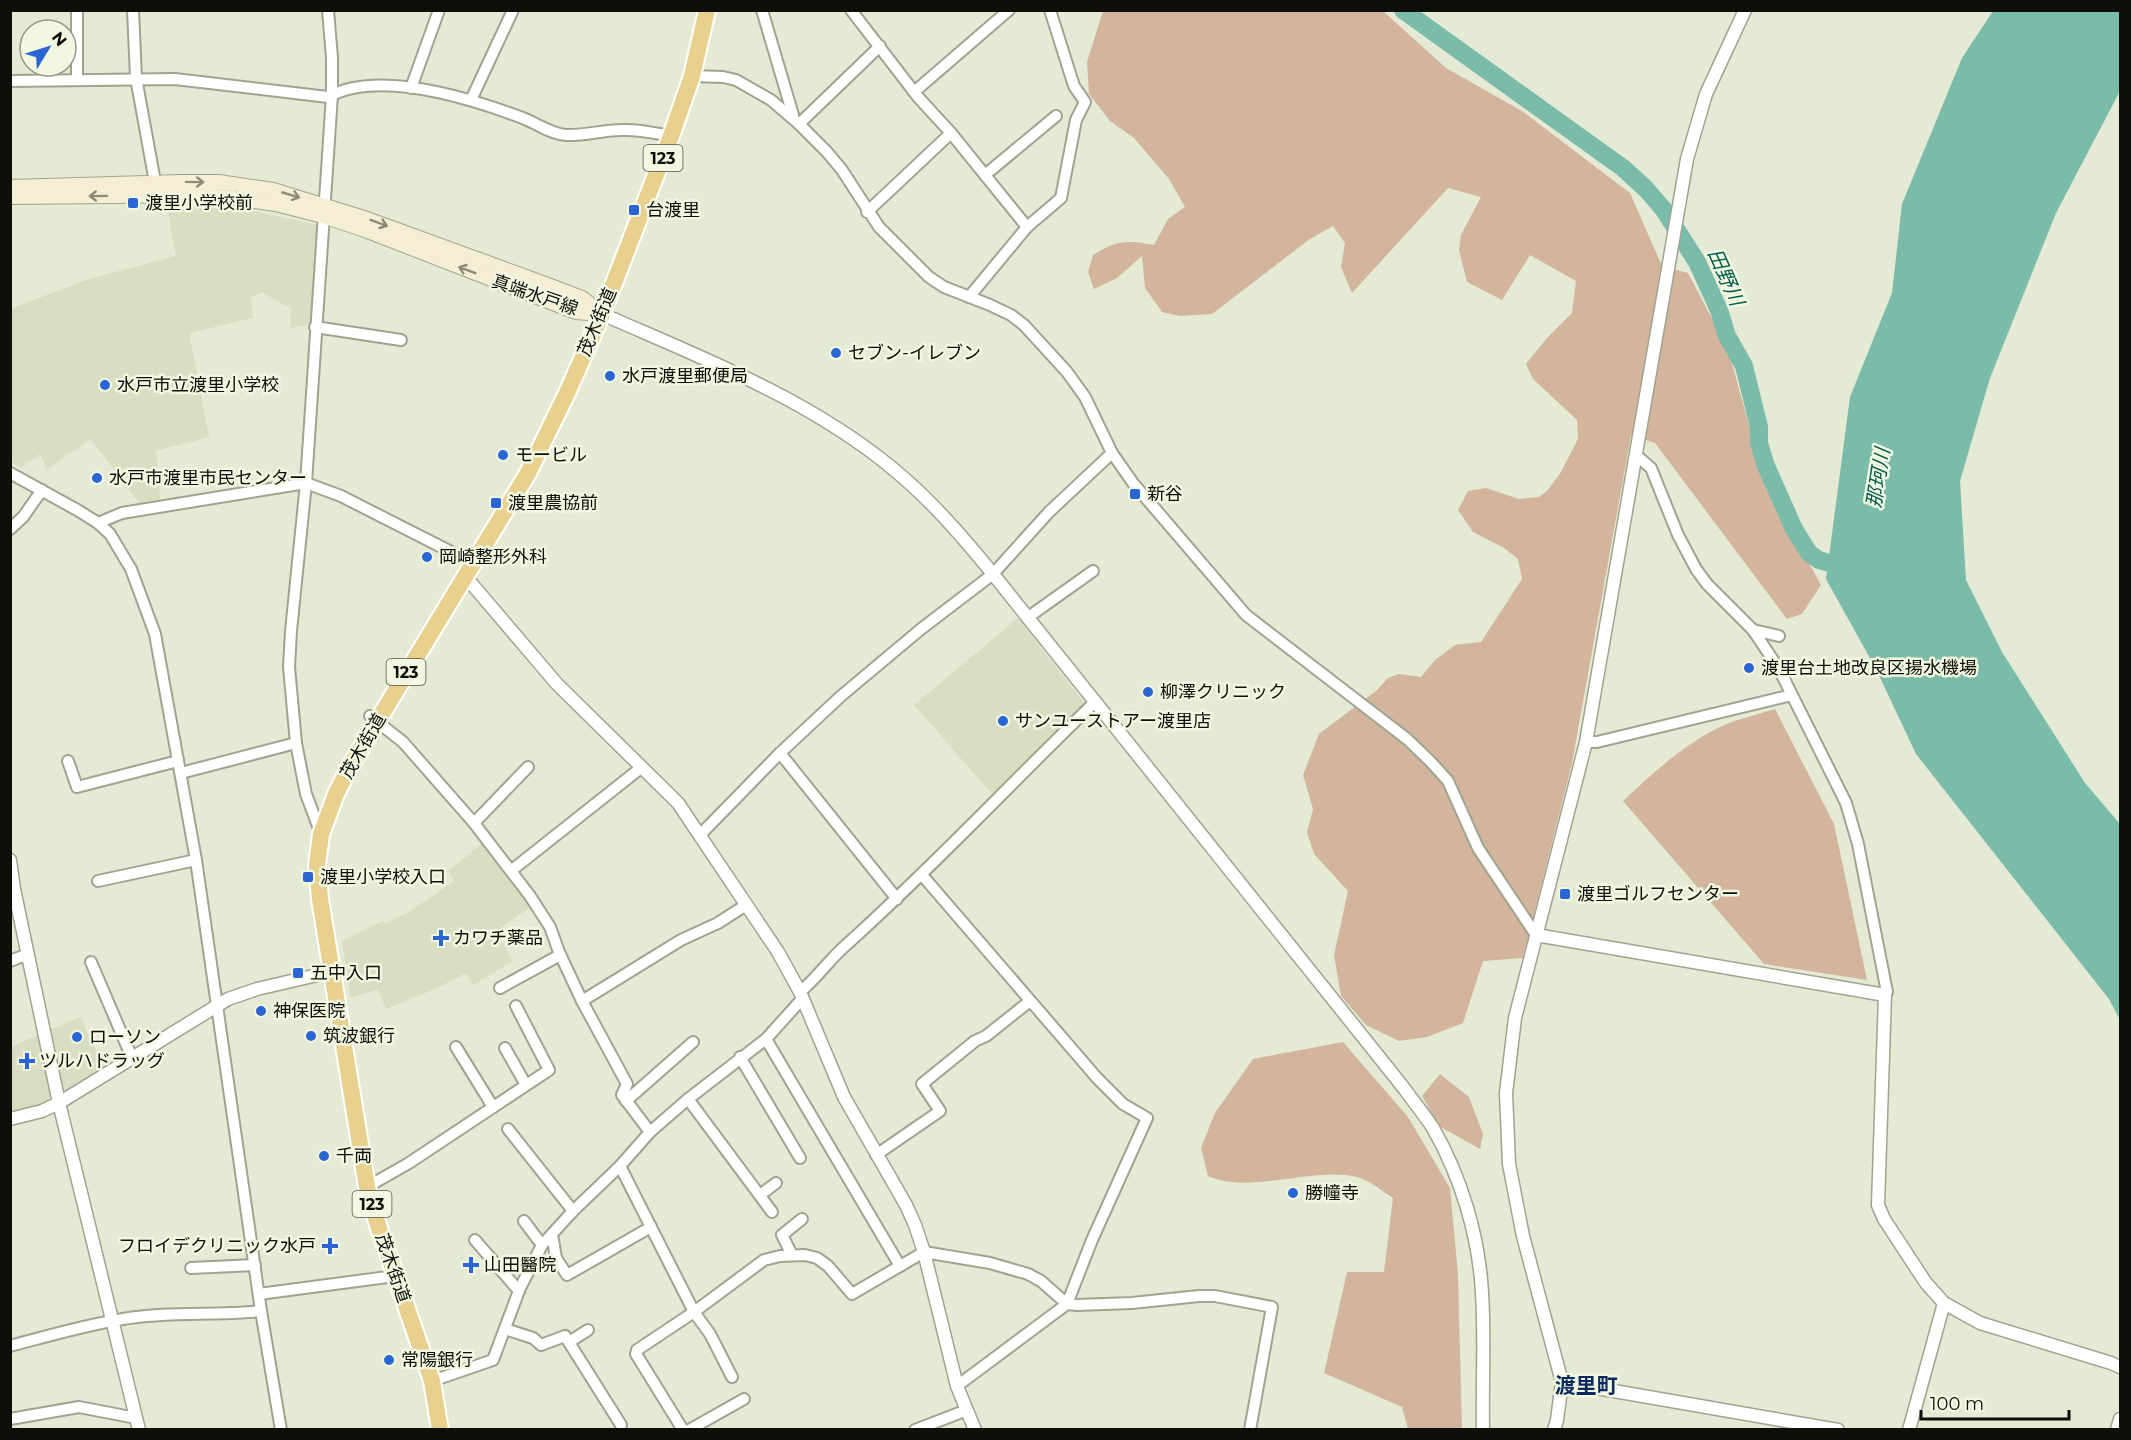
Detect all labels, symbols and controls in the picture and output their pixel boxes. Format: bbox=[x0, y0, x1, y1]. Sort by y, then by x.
north arrow bbox=[18, 18, 78, 78]
text: N bbox=[48, 28, 71, 50]
road number: 123 bbox=[644, 145, 682, 171]
one-way arrow bbox=[184, 176, 204, 188]
one-way arrow bbox=[89, 190, 109, 201]
one-way arrow bbox=[282, 190, 301, 202]
place label: 渡里小学校前 bbox=[145, 192, 253, 214]
marker: 渡里小学校前 bbox=[126, 196, 140, 210]
place label: 台渡里 bbox=[646, 199, 700, 221]
marker: 台渡里 bbox=[627, 203, 641, 217]
one-way arrow bbox=[369, 218, 388, 229]
water label: 田野川 bbox=[1703, 245, 1750, 311]
one-way arrow bbox=[458, 264, 477, 275]
street label: 真端水戸線 bbox=[489, 270, 581, 320]
street label: 茂木街道 bbox=[573, 285, 621, 359]
place label: セブン-イレブン bbox=[848, 342, 981, 364]
marker: セブン-イレブン bbox=[829, 346, 843, 360]
place label: 水戸渡里郵便局 bbox=[622, 365, 748, 387]
marker: 水戸渡里郵便局 bbox=[603, 369, 617, 383]
place label: 水戸市立渡里小学校 bbox=[117, 374, 279, 396]
marker: 水戸市立渡里小学校 bbox=[98, 378, 112, 392]
place label: モービル bbox=[515, 444, 587, 466]
water label: 那珂川 bbox=[1861, 445, 1895, 510]
marker: モービル bbox=[496, 448, 510, 462]
place label: 水戸市渡里市民センター bbox=[109, 467, 307, 489]
marker: 水戸市渡里市民センター bbox=[90, 471, 104, 485]
place label: 新谷 bbox=[1147, 483, 1183, 505]
marker: 新谷 bbox=[1128, 487, 1142, 501]
place label: 渡里農協前 bbox=[508, 492, 598, 514]
marker: 渡里農協前 bbox=[489, 496, 503, 510]
place label: 岡崎整形外科 bbox=[439, 546, 547, 568]
marker: 岡崎整形外科 bbox=[420, 550, 434, 564]
place label: 渡里台土地改良区揚水機場 bbox=[1761, 657, 1977, 679]
road number: 123 bbox=[386, 659, 426, 685]
marker: 渡里台土地改良区揚水機場 bbox=[1742, 661, 1756, 675]
place label: 柳澤クリニック bbox=[1160, 681, 1286, 703]
marker: 柳澤クリニック bbox=[1141, 685, 1155, 699]
street label: 茂木街道 bbox=[335, 709, 391, 783]
place label: サンユーストアー渡里店 bbox=[1015, 710, 1211, 732]
marker: サンユーストアー渡里店 bbox=[996, 714, 1010, 728]
place label: 渡里小学校入口 bbox=[320, 866, 446, 888]
marker: 渡里小学校入口 bbox=[301, 870, 315, 884]
place label: 渡里ゴルフセンター bbox=[1577, 883, 1739, 905]
marker: 渡里ゴルフセンター bbox=[1558, 887, 1572, 901]
place label: カワチ薬品 bbox=[453, 927, 543, 949]
marker: カワチ薬品 bbox=[434, 931, 448, 945]
place label: 五中入口 bbox=[310, 962, 382, 984]
marker: 五中入口 bbox=[291, 966, 305, 980]
place label: 神保医院 bbox=[273, 1000, 345, 1022]
marker: 神保医院 bbox=[254, 1004, 268, 1018]
place label: 筑波銀行 bbox=[323, 1025, 395, 1047]
place label: ローソン bbox=[89, 1026, 161, 1048]
marker: 筑波銀行 bbox=[304, 1029, 318, 1043]
marker: ローソン bbox=[70, 1030, 84, 1044]
place label: ツルハドラッグ bbox=[39, 1050, 165, 1072]
marker: ツルハドラッグ bbox=[20, 1054, 34, 1068]
place label: 千両 bbox=[336, 1145, 372, 1167]
marker: 千両 bbox=[317, 1149, 331, 1163]
place label: 勝幢寺 bbox=[1305, 1182, 1359, 1204]
marker: 勝幢寺 bbox=[1286, 1186, 1300, 1200]
road number: 123 bbox=[352, 1191, 392, 1217]
street label: 茂木街道 bbox=[371, 1230, 415, 1306]
place label: フロイデクリニック水戸 bbox=[118, 1235, 316, 1257]
marker: フロイデクリニック水戸 bbox=[321, 1237, 339, 1255]
place label: 山田醫院 bbox=[484, 1254, 556, 1276]
marker: 山田醫院 bbox=[462, 1256, 480, 1274]
place label: 常陽銀行 bbox=[401, 1349, 473, 1371]
marker: 常陽銀行 bbox=[382, 1353, 396, 1367]
district label: 渡里町 bbox=[1555, 1373, 1618, 1398]
scale bar bbox=[1921, 1383, 2070, 1421]
text: 100 m bbox=[1930, 1393, 1984, 1415]

